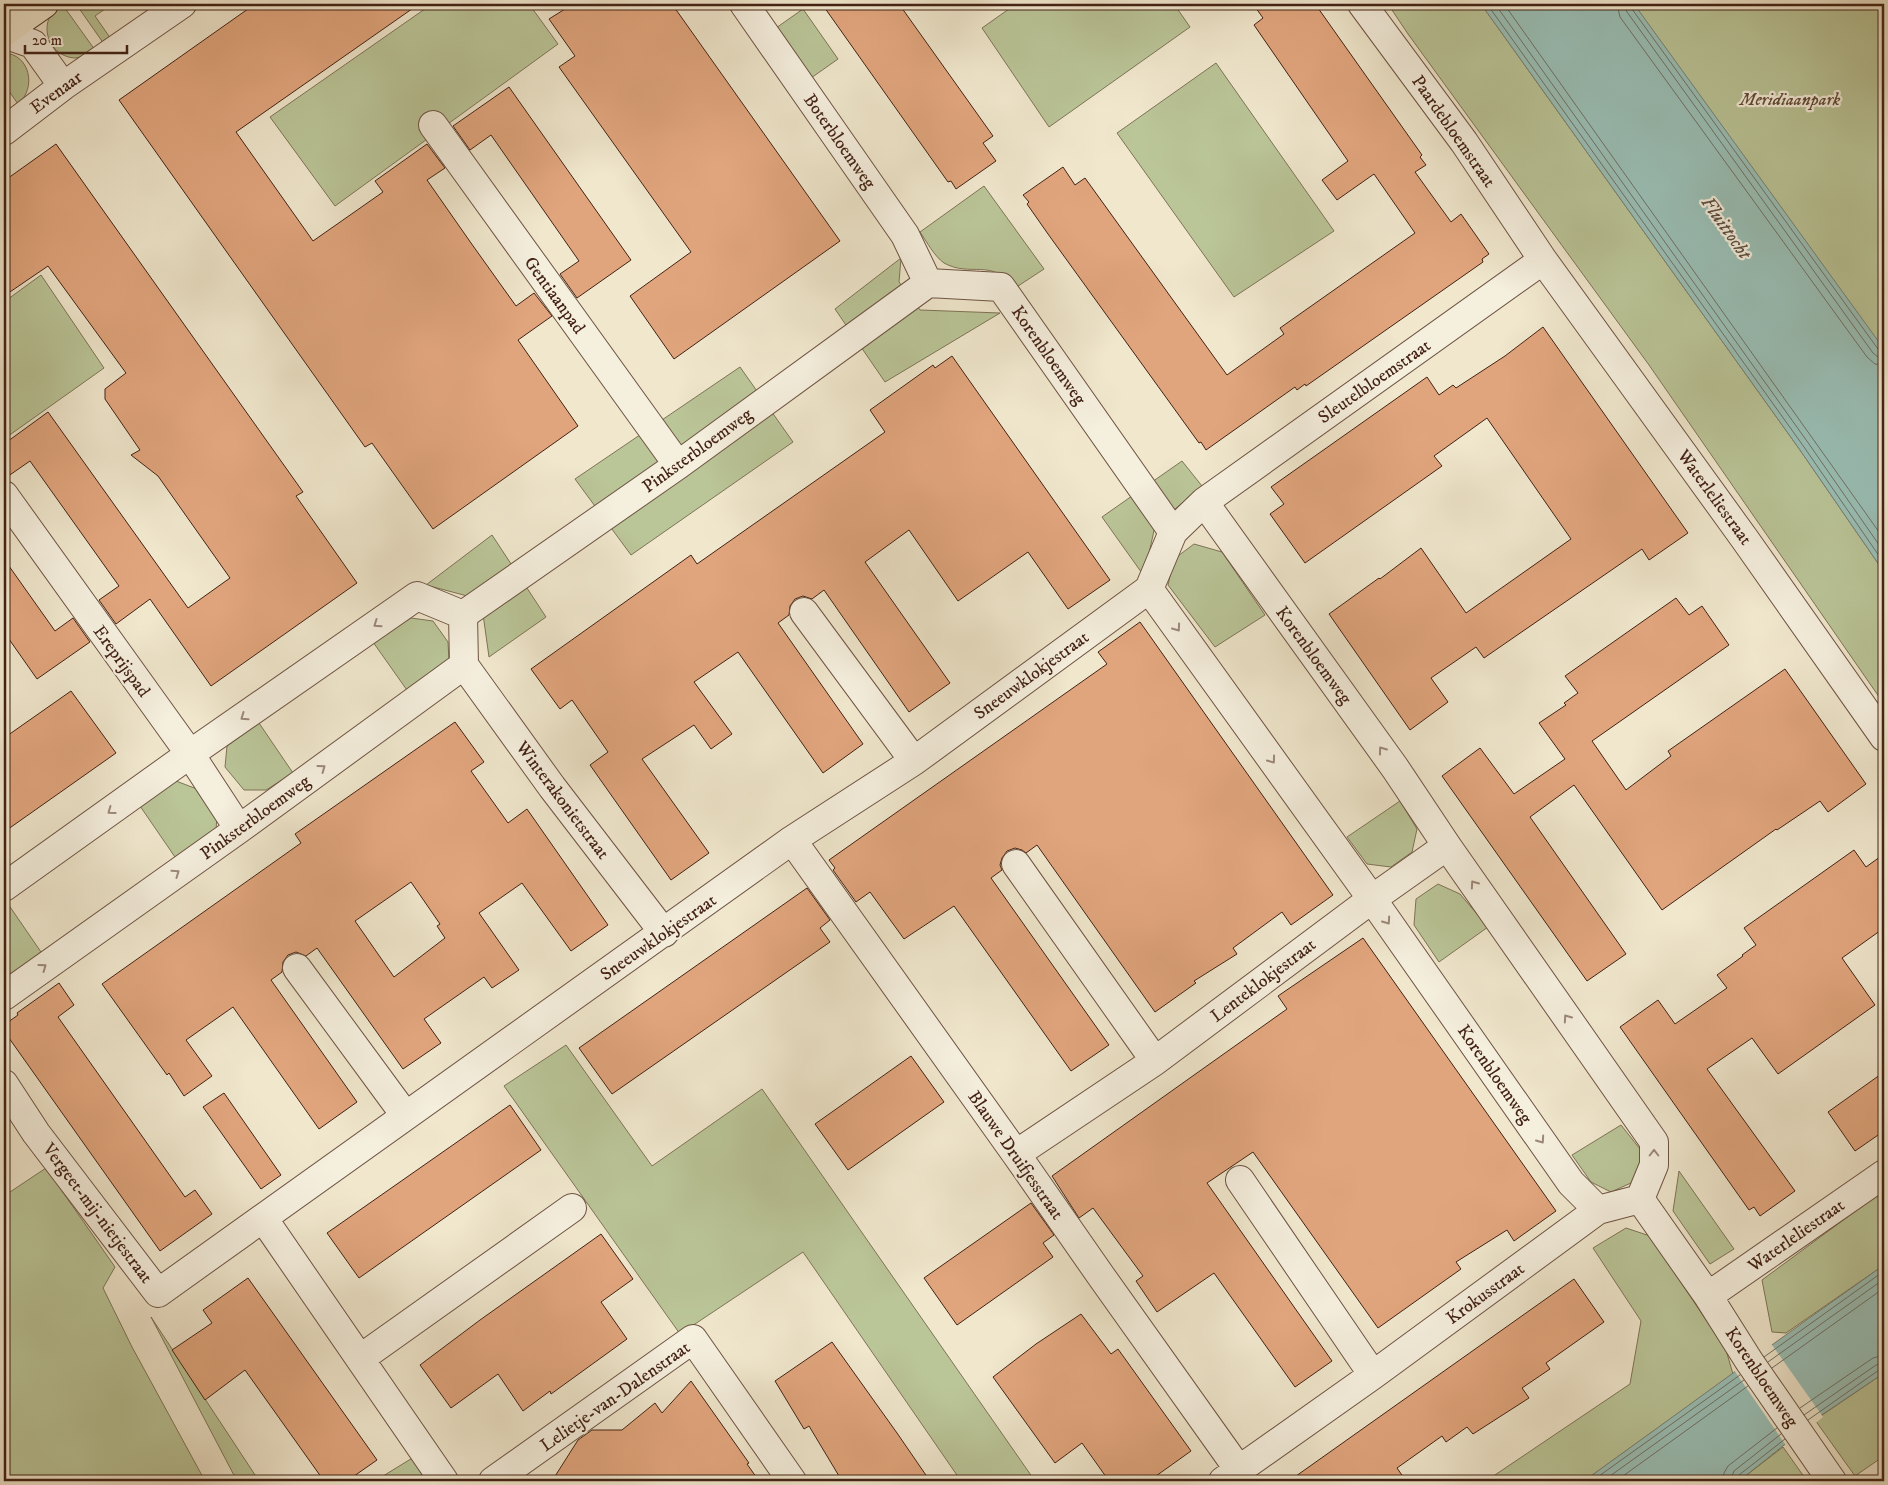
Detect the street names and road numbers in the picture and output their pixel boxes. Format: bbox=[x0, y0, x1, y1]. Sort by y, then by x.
street label: Evenaar bbox=[26, 66, 87, 119]
street label: Paardebloemstraat bbox=[1406, 71, 1500, 192]
street label: Boterbloemweg bbox=[798, 90, 880, 194]
street label: Gentiaanpad bbox=[519, 253, 590, 339]
street label: Korenbloemweg bbox=[1006, 302, 1091, 409]
street label: Sleutelbloemstraat bbox=[1314, 335, 1435, 429]
street label: Pinksterbloemweg bbox=[638, 403, 757, 498]
street label: Waterleliestraat bbox=[1672, 445, 1756, 550]
street label: Korenbloemweg bbox=[1270, 602, 1356, 709]
street label: Ereprijspad bbox=[88, 621, 155, 702]
street label: Sneeuwklokjestraat bbox=[970, 627, 1094, 725]
street label: Winterakonietstraat bbox=[510, 736, 614, 864]
street label: Pinksterbloemweg bbox=[196, 770, 315, 865]
street label: Sneeuwklokjestraat bbox=[596, 889, 721, 986]
street label: Lenteklokjestraat bbox=[1207, 934, 1321, 1028]
street label: Korenbloemweg bbox=[1452, 1021, 1537, 1128]
street label: Blauwe Druifjesstraat bbox=[962, 1087, 1068, 1224]
street label: Vergeet-mij-nietjestraat bbox=[37, 1138, 157, 1288]
street label: Waterleliestraat bbox=[1743, 1194, 1849, 1278]
street label: Krokusstraat bbox=[1442, 1258, 1529, 1329]
street label: Korenbloemweg bbox=[1720, 1323, 1803, 1432]
street label: Lelietje-van-Dalenstraat bbox=[536, 1337, 695, 1457]

